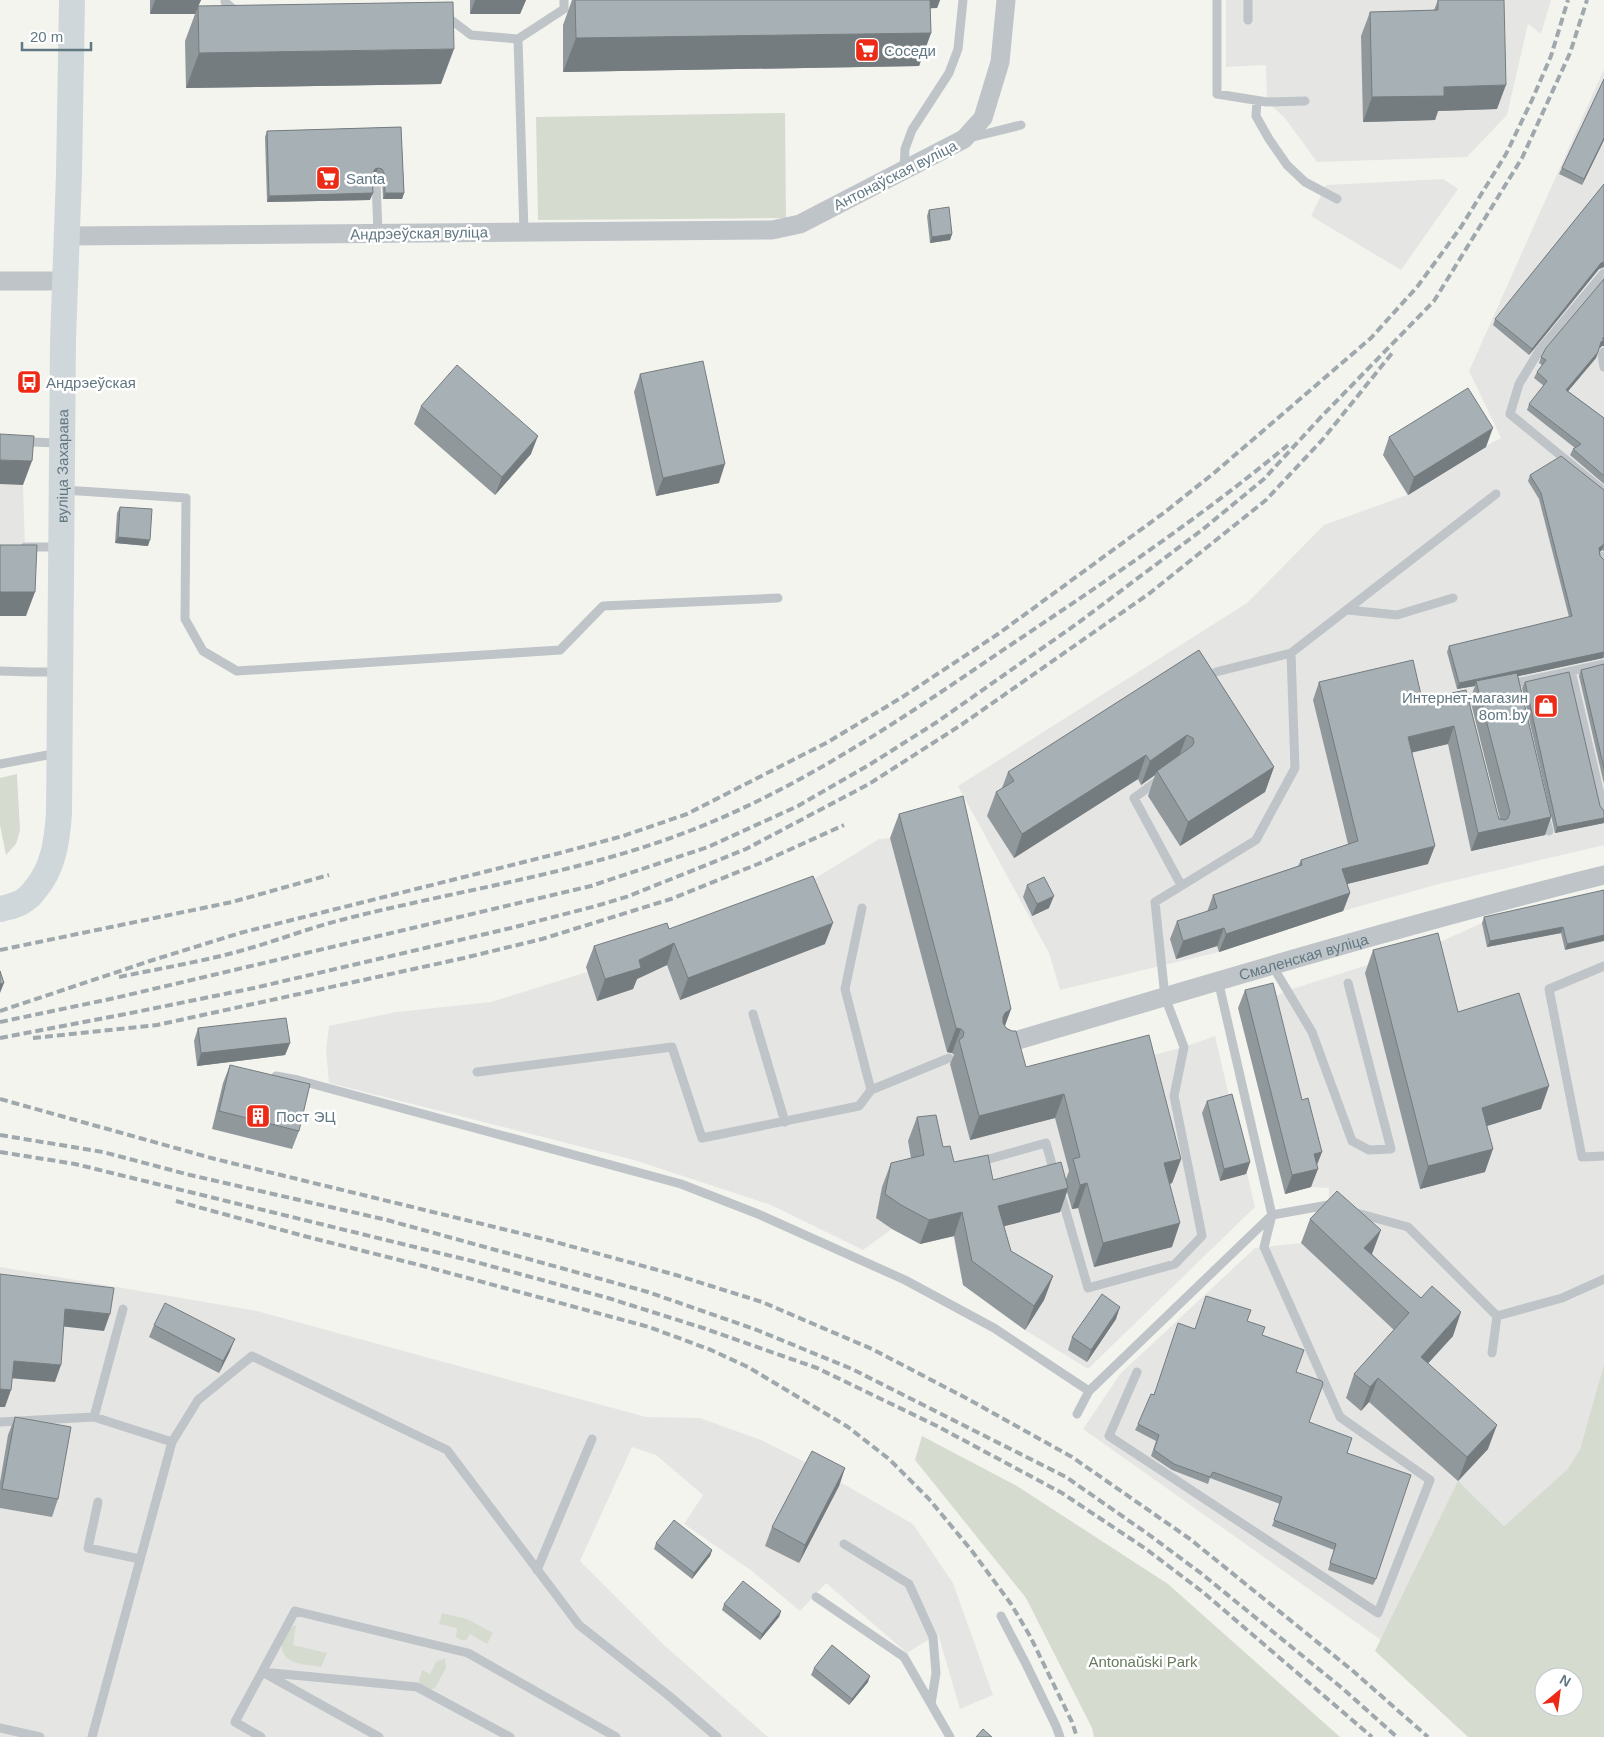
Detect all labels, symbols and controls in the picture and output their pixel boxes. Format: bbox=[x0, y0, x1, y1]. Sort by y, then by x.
scale bar bbox=[22, 20, 91, 52]
text: 20 m bbox=[30, 28, 63, 45]
supermarket icon: Соседи bbox=[854, 37, 880, 63]
place label: Соседи bbox=[884, 42, 936, 59]
street label: Антонаўская вуліца bbox=[830, 136, 960, 214]
supermarket icon: Santa bbox=[315, 165, 341, 191]
place label: Santa bbox=[346, 170, 386, 187]
street label: Андрэеўская вуліца bbox=[350, 223, 489, 243]
bus stop icon: Андрэеўская bbox=[16, 369, 42, 395]
place label: Андрэеўская bbox=[46, 374, 136, 391]
street label: вуліца Захарава bbox=[53, 408, 71, 523]
place label: Интернет-магазин 8om.by bbox=[1402, 689, 1528, 723]
shop icon: Интернет-магазин 8om.by bbox=[1533, 693, 1559, 719]
street label: Смаленская вуліца bbox=[1237, 930, 1371, 983]
building icon: Пост ЭЦ bbox=[245, 1103, 271, 1129]
place label: Пост ЭЦ bbox=[276, 1108, 336, 1125]
park label: Antonaŭski Park bbox=[1088, 1653, 1198, 1670]
north arrow bbox=[1534, 1667, 1584, 1717]
text: N bbox=[1557, 1671, 1574, 1690]

